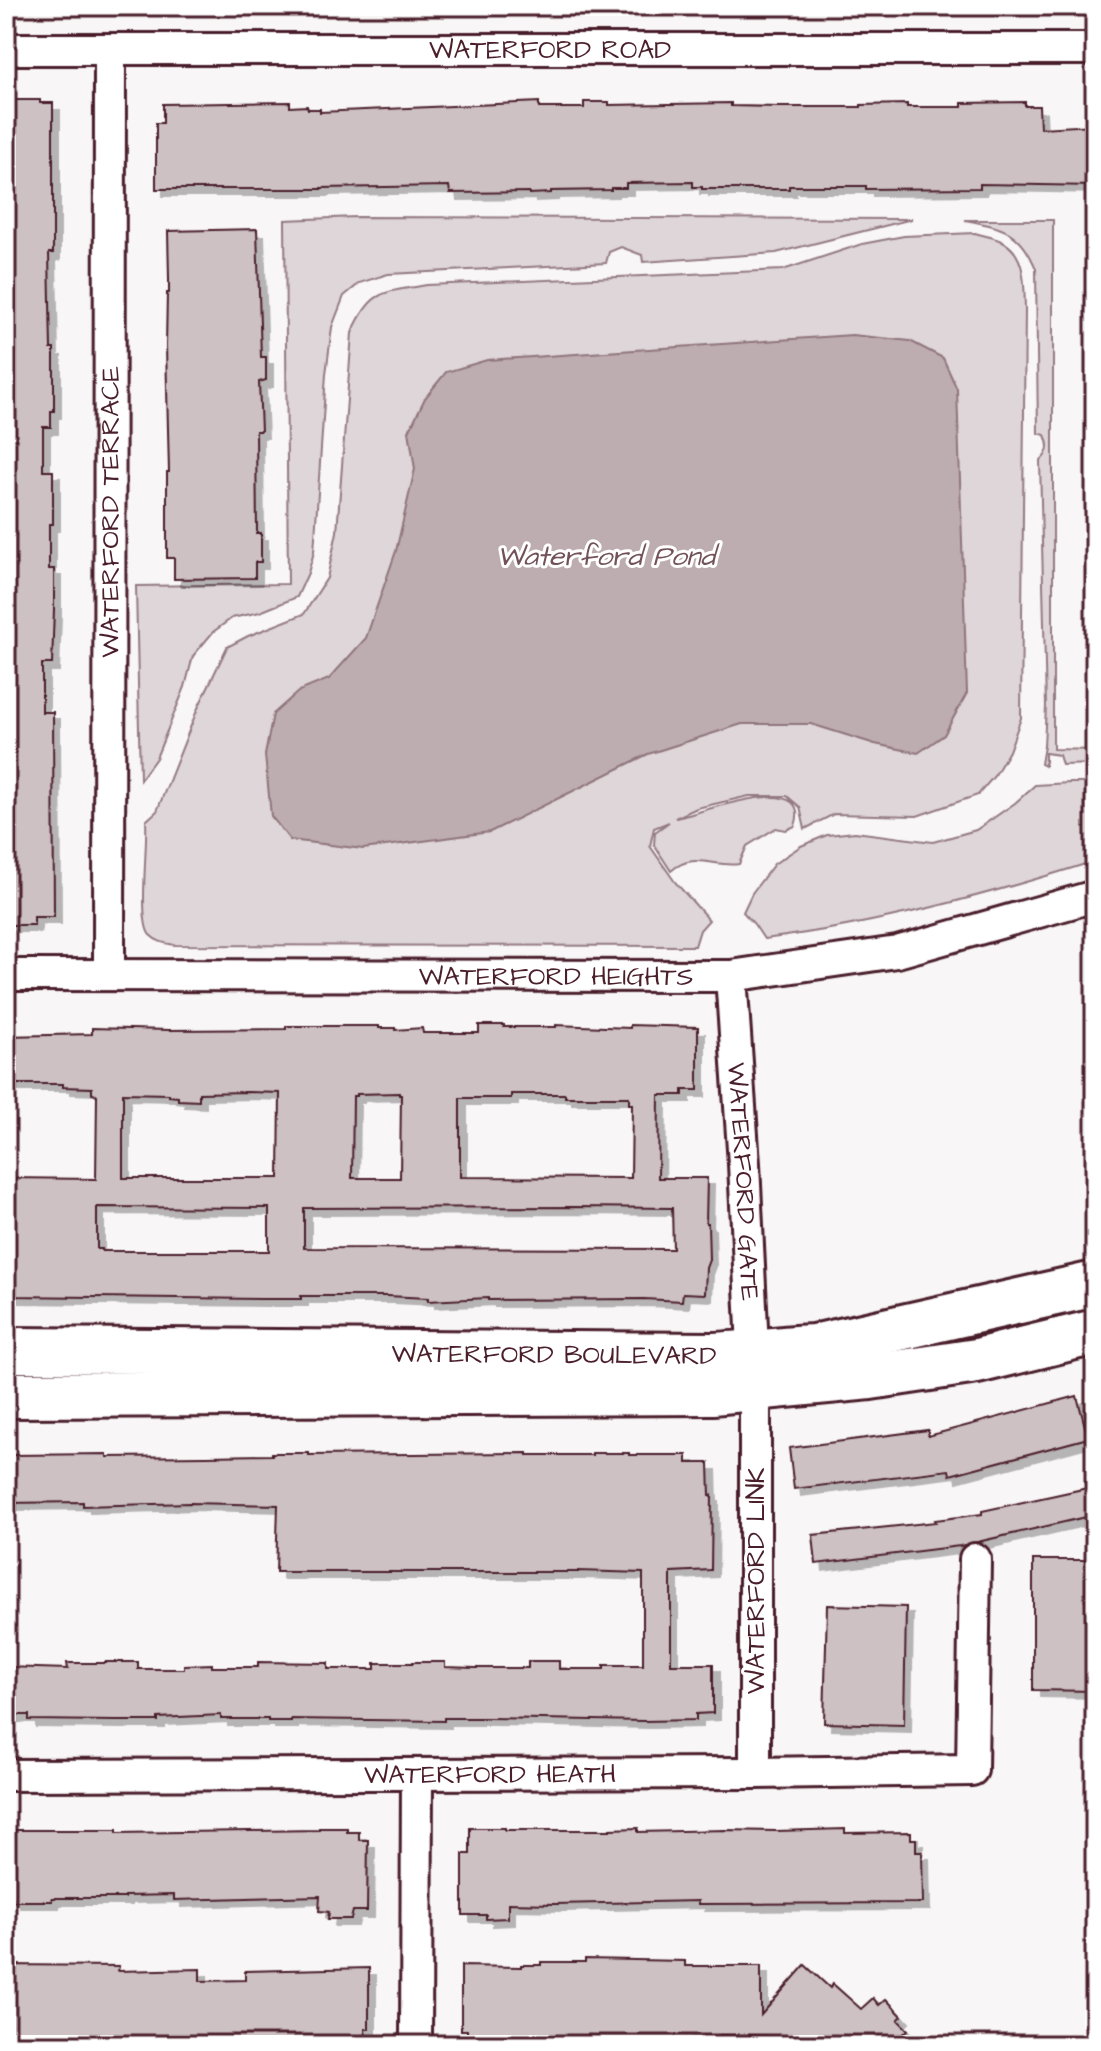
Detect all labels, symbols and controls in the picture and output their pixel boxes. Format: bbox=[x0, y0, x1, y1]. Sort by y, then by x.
street label: WATERFORD ROAD bbox=[429, 32, 671, 68]
street label: WATERFORD TERRACE bbox=[92, 366, 129, 658]
water label: Waterford Pond bbox=[497, 537, 721, 576]
street label: WATERFORD HEIGHTS bbox=[419, 959, 693, 995]
street label: WATERFORD GATE bbox=[718, 1061, 768, 1302]
street label: WATERFORD BOULEVARD bbox=[391, 1336, 717, 1374]
street label: WATERFORD LINK bbox=[738, 1468, 774, 1694]
street label: WATERFORD HEATH bbox=[364, 1756, 616, 1793]

